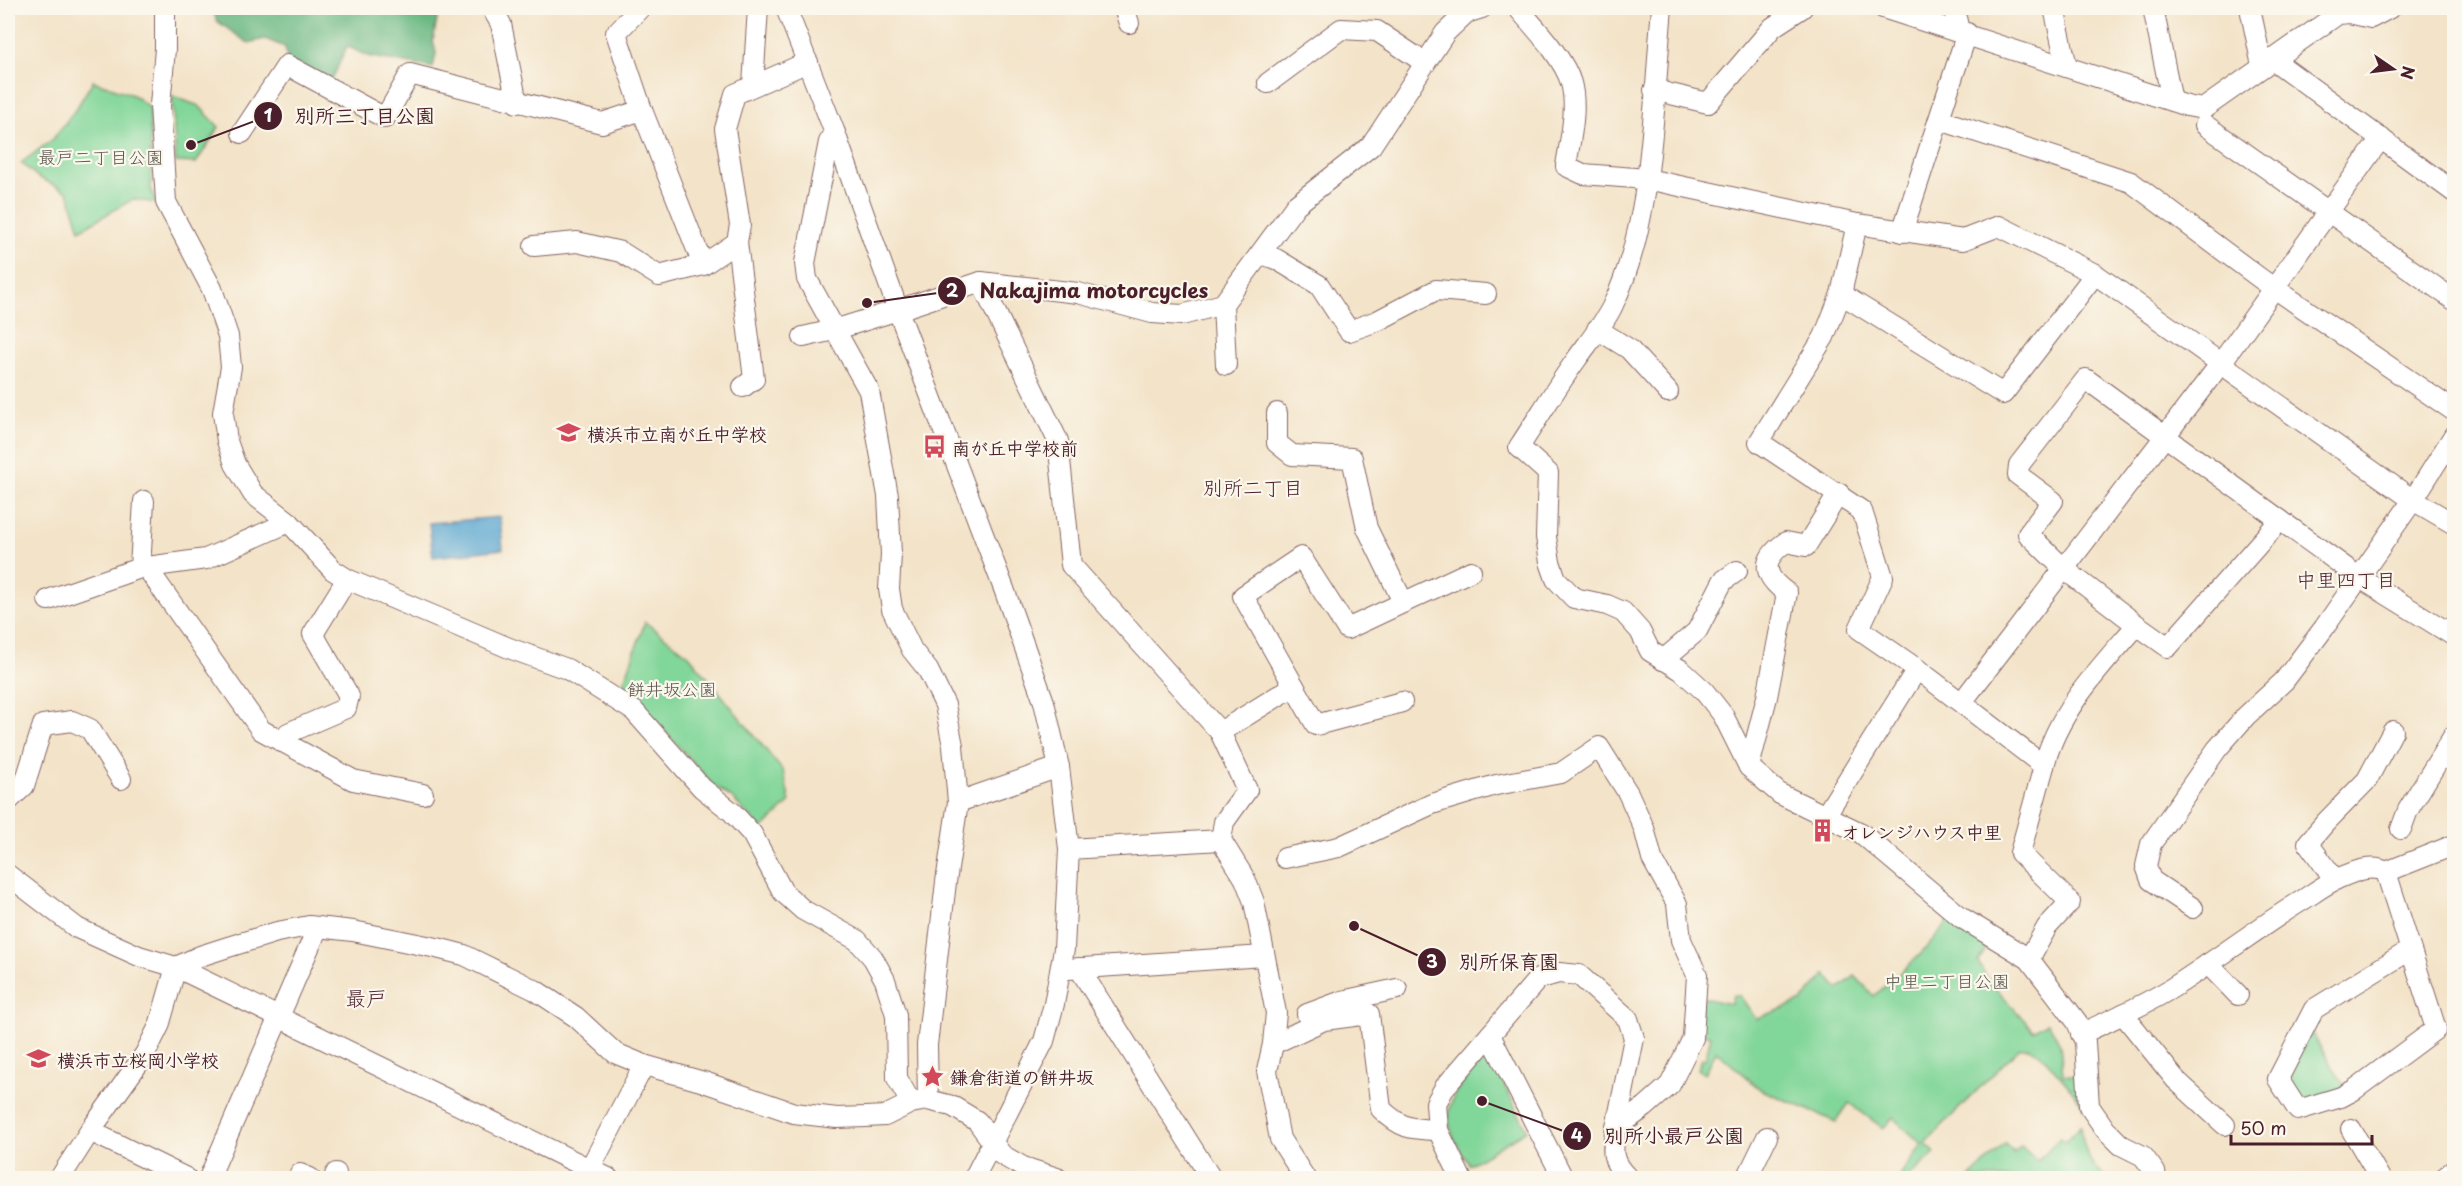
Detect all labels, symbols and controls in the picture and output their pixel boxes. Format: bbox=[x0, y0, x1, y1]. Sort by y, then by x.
north arrow bbox=[2363, 39, 2423, 99]
text: N bbox=[2395, 64, 2422, 82]
callout: 別所三丁目公園 bbox=[253, 97, 447, 135]
text: 別所三丁目公園 bbox=[295, 100, 435, 130]
text: 1 bbox=[264, 101, 273, 128]
park label: 最戸二丁目公園 bbox=[38, 143, 164, 170]
callout: Nakajima motorcycles bbox=[937, 272, 1221, 310]
text: Nakajima motorcycles bbox=[980, 275, 1209, 305]
text: 2 bbox=[946, 276, 959, 303]
school or university icon: 横浜市立南が丘中学校 bbox=[556, 420, 582, 446]
place label: 横浜市立南が丘中学校 bbox=[587, 420, 767, 447]
bus stop icon: 南が丘中学校前 bbox=[921, 434, 947, 460]
place label: 南が丘中学校前 bbox=[952, 434, 1078, 461]
district label: 別所二丁目 bbox=[1203, 472, 1303, 502]
district label: 中里四丁目 bbox=[2296, 564, 2396, 594]
park label: 餅井坂公園 bbox=[627, 675, 717, 702]
building icon: オレンジハウス中里 bbox=[1810, 818, 1836, 844]
place label: オレンジハウス中里 bbox=[1841, 818, 2002, 845]
callout: 別所保育園 bbox=[1417, 943, 1571, 981]
text: 別所保育園 bbox=[1459, 946, 1559, 976]
text: 3 bbox=[1426, 947, 1438, 974]
park label: 中里二丁目公園 bbox=[1884, 967, 2010, 994]
district label: 最戸 bbox=[345, 981, 387, 1013]
school or university icon: 横浜市立桜岡小学校 bbox=[26, 1046, 52, 1072]
place label: 横浜市立桜岡小学校 bbox=[57, 1046, 219, 1073]
place icon: 鎌倉街道の餅井坂 bbox=[919, 1063, 945, 1089]
place label: 鎌倉街道の餅井坂 bbox=[950, 1063, 1094, 1090]
scale bar bbox=[2231, 1108, 2372, 1146]
text: 50 m bbox=[2240, 1114, 2287, 1141]
callout: 別所小最戸公園 bbox=[1562, 1117, 1756, 1155]
text: 別所小最戸公園 bbox=[1604, 1120, 1744, 1150]
text: 4 bbox=[1571, 1121, 1583, 1148]

